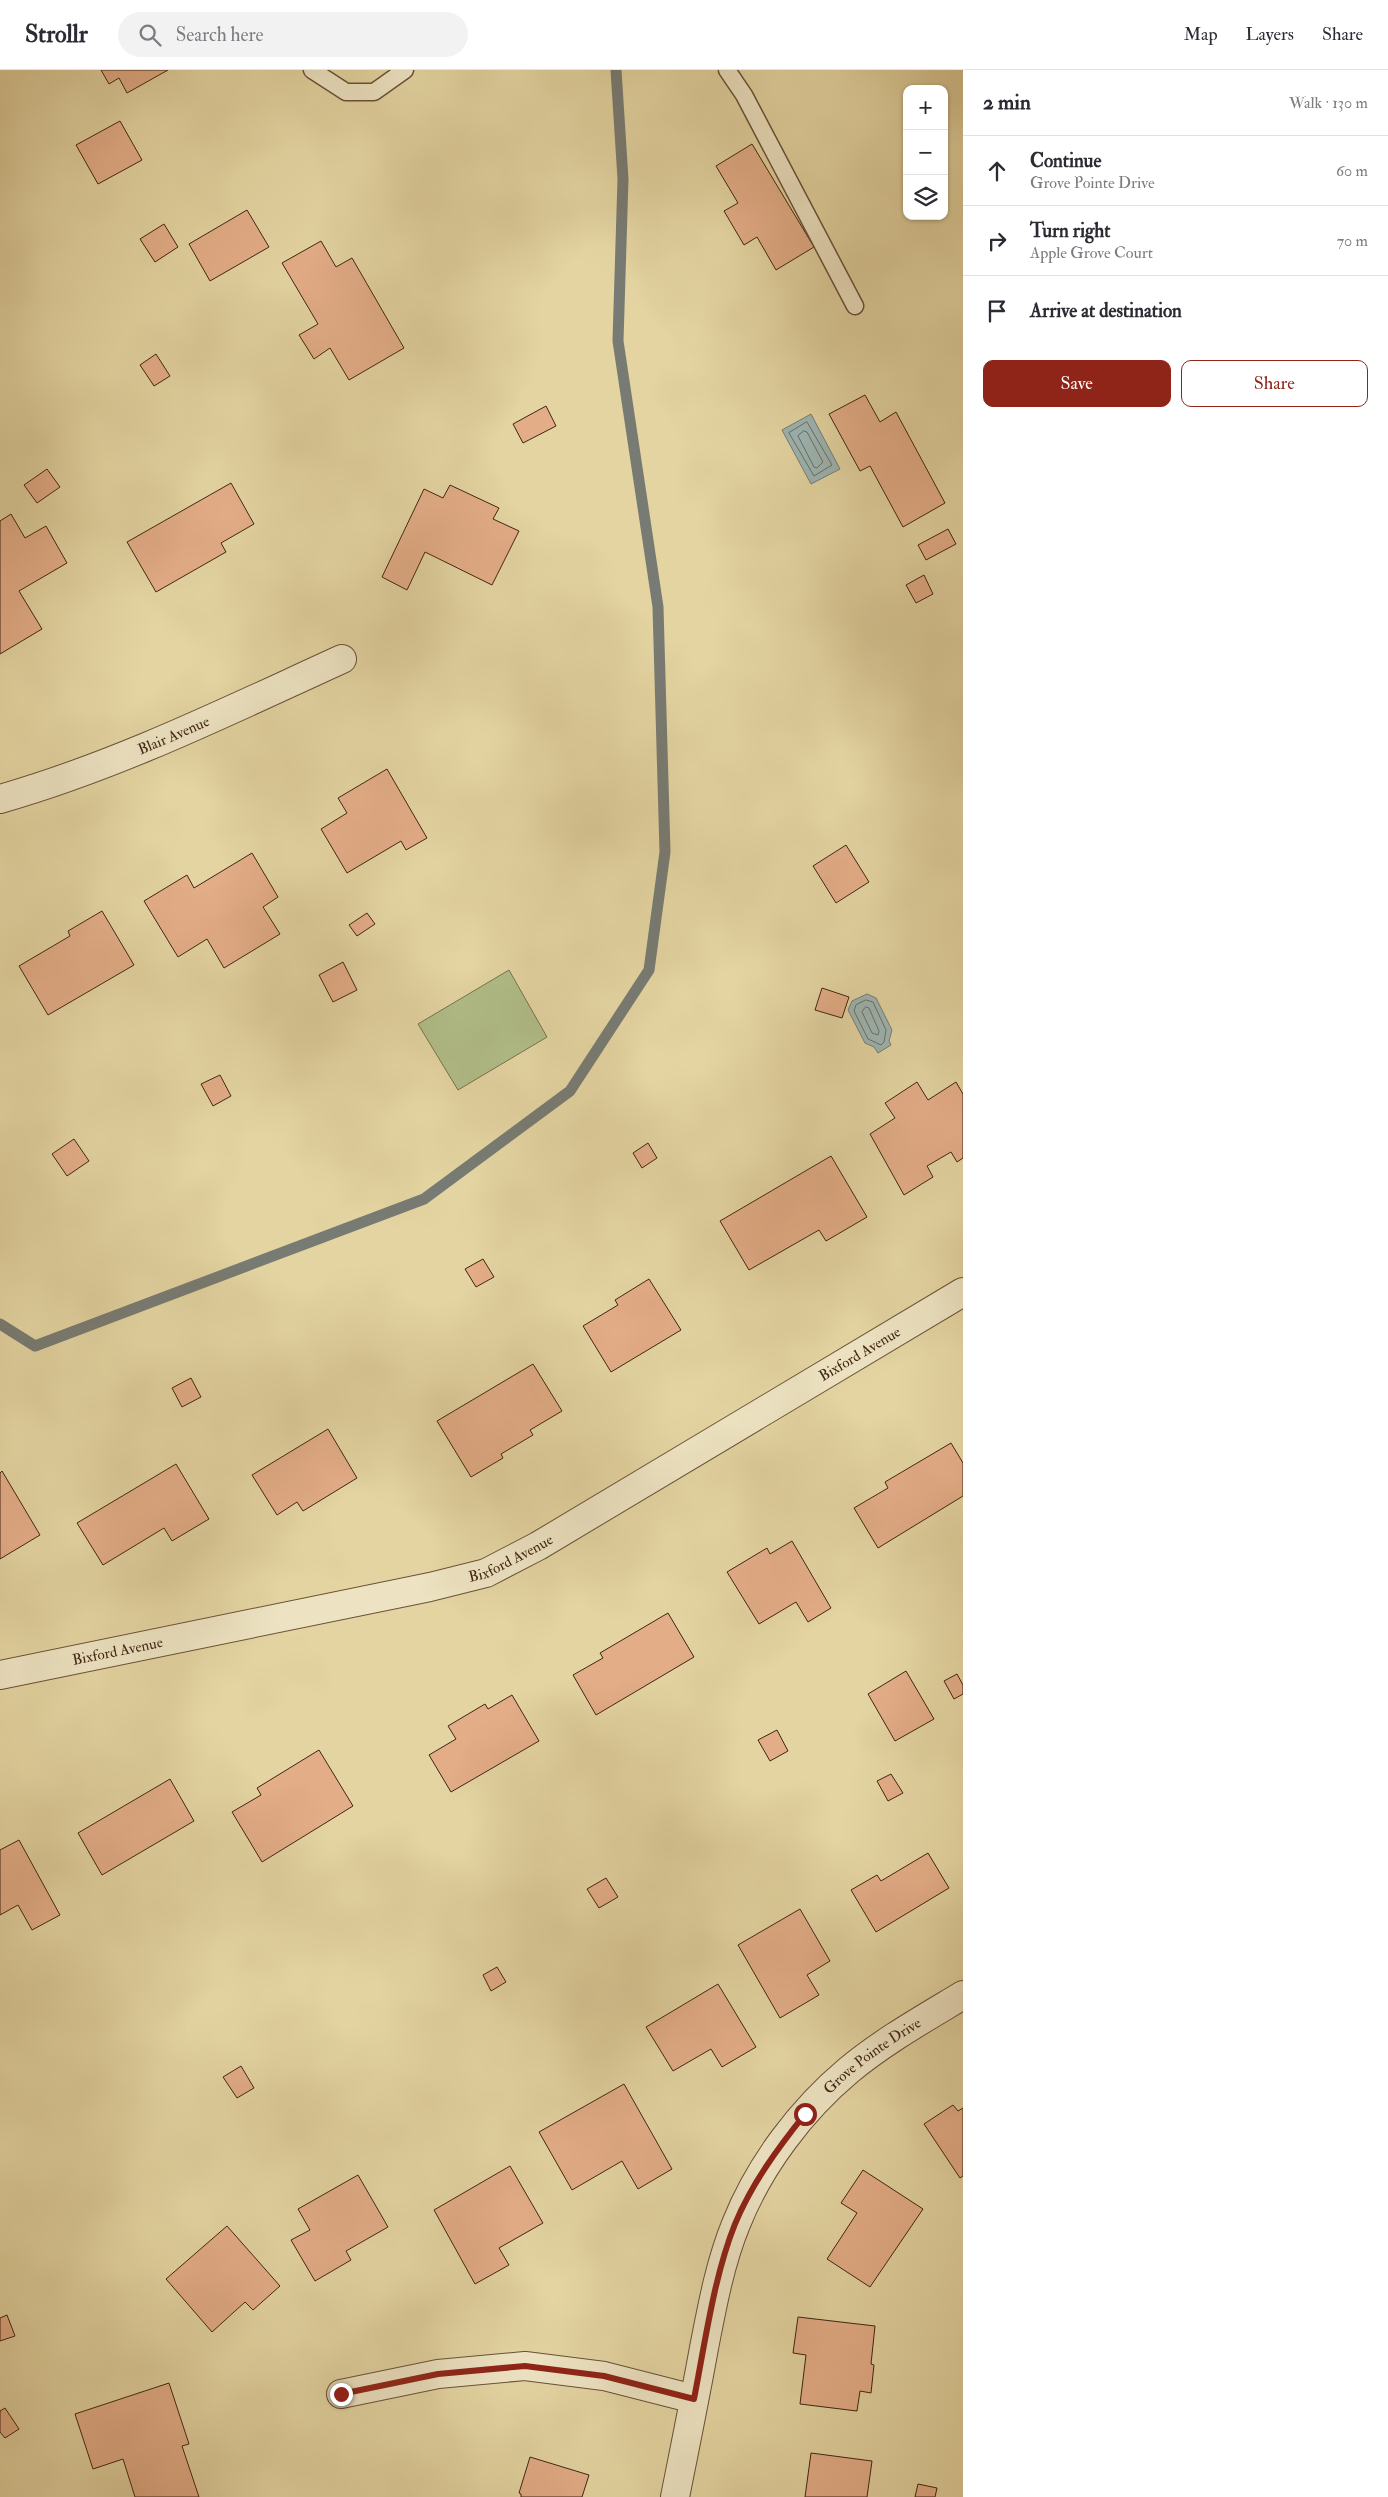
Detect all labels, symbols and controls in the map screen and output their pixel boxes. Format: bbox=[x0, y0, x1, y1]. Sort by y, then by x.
search box bbox=[118, 12, 468, 57]
text: Strollr bbox=[25, 19, 88, 50]
icon: search bbox=[136, 21, 164, 49]
text: Search here bbox=[176, 23, 264, 47]
text: Map bbox=[1184, 23, 1218, 46]
text: Layers bbox=[1246, 23, 1294, 46]
text: Share bbox=[1322, 23, 1363, 46]
map controls bbox=[903, 85, 948, 220]
button: + bbox=[903, 85, 948, 130]
text: 2 min bbox=[983, 89, 1031, 116]
text: Walk · 130 m bbox=[1289, 93, 1368, 113]
button: − bbox=[903, 130, 948, 175]
text: Continue bbox=[1030, 149, 1101, 173]
icon: ahead bbox=[983, 157, 1011, 185]
text: 60 m bbox=[1336, 161, 1368, 181]
text: Grove Pointe Drive bbox=[1030, 173, 1155, 193]
button: layers bbox=[903, 175, 948, 220]
text: Turn right bbox=[1030, 219, 1110, 243]
icon: right bbox=[983, 227, 1011, 255]
text: 70 m bbox=[1337, 231, 1368, 251]
text: Apple Grove Court bbox=[1030, 243, 1153, 263]
icon: arrive bbox=[983, 297, 1011, 325]
text: Arrive at destination bbox=[1030, 299, 1182, 323]
button: Save bbox=[983, 360, 1171, 407]
button: Share bbox=[1181, 360, 1368, 407]
street label: Blair Avenue bbox=[135, 712, 212, 759]
street label: Bixford Avenue bbox=[816, 1322, 904, 1386]
street label: Bixford Avenue bbox=[467, 1530, 557, 1587]
street label: Bixford Avenue bbox=[71, 1633, 165, 1670]
street label: Grove Pointe Drive bbox=[820, 2014, 925, 2098]
route start bbox=[794, 2103, 817, 2126]
route end bbox=[330, 2383, 353, 2406]

